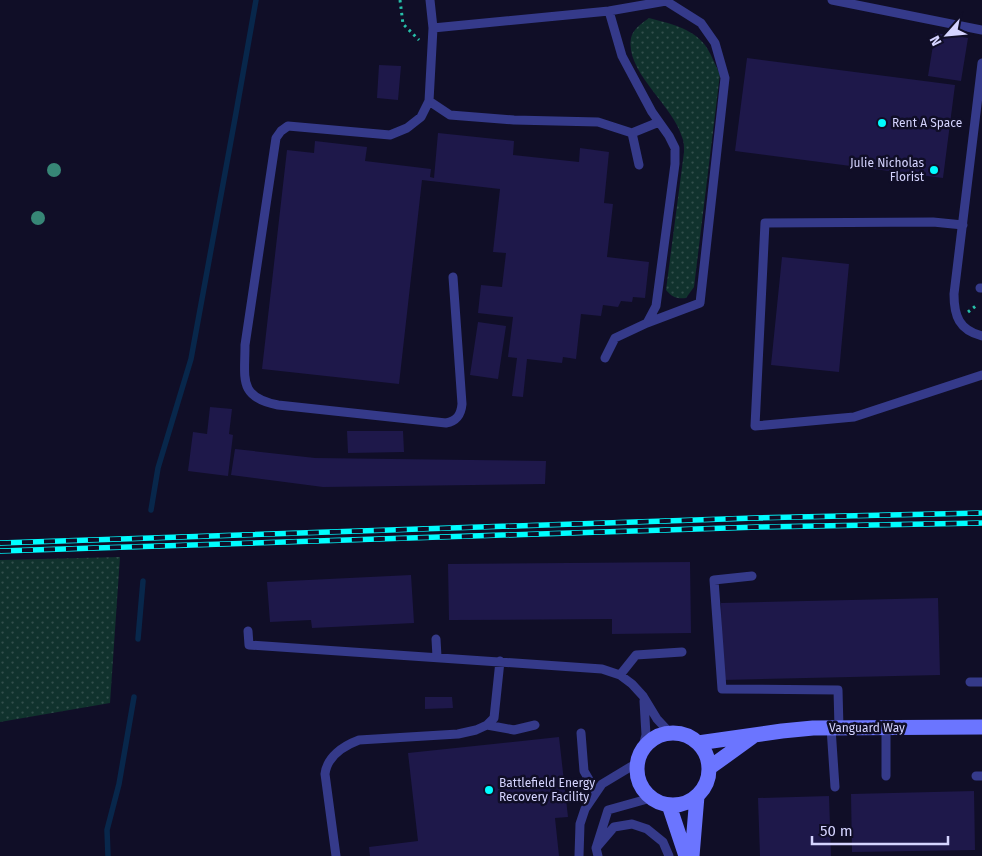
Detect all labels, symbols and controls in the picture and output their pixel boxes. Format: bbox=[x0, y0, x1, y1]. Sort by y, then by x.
north arrow bbox=[922, 10, 972, 60]
text: N bbox=[926, 33, 946, 49]
place label: Rent A Space bbox=[892, 116, 962, 130]
marker: Rent A Space bbox=[876, 117, 888, 129]
place label: Julie Nicholas Florist bbox=[850, 156, 925, 184]
marker: Julie Nicholas Florist bbox=[928, 164, 940, 176]
street label: Vanguard Way bbox=[829, 721, 905, 735]
place label: Battlefield Energy Recovery Facility bbox=[499, 776, 595, 804]
marker: Battlefield Energy Recovery Facility bbox=[483, 784, 495, 796]
scale bar bbox=[812, 814, 948, 846]
text: 50 m bbox=[820, 822, 853, 840]

